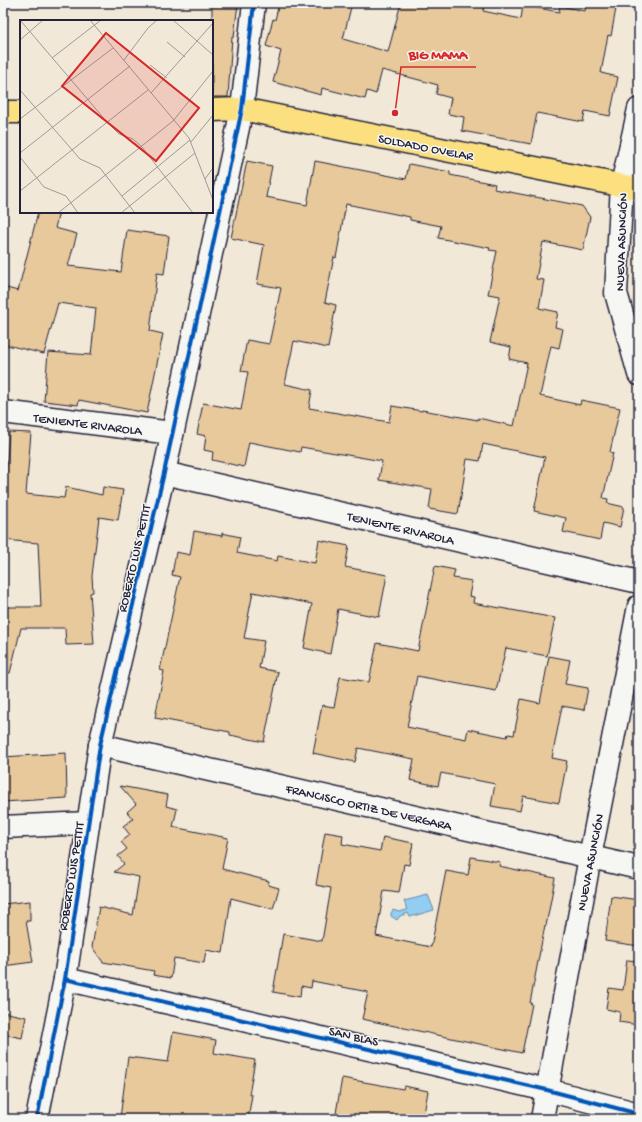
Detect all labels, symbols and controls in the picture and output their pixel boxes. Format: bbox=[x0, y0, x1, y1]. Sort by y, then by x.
inset map bbox=[20, 20, 213, 213]
callout: BIG MAMA bbox=[401, 41, 476, 67]
text: BIG MAMA bbox=[408, 48, 469, 65]
street label: SOLDADO OVELAR bbox=[377, 132, 475, 165]
street label: NUEVA ASUNCIÓN bbox=[613, 193, 632, 291]
street label: TENIENTE RIVAROLA bbox=[32, 411, 144, 440]
street label: ROBERTO LUIS PETTIT bbox=[116, 502, 155, 614]
street label: TENIENTE RIVAROLA bbox=[344, 510, 457, 549]
street label: FRANCISCO ORTIZ DE VERGARA bbox=[283, 782, 454, 835]
street label: NUEVA ASUNCIÓN bbox=[575, 813, 608, 912]
street label: ROBERTO LUIS PETTIT bbox=[56, 820, 89, 932]
street label: SAN BLAS bbox=[327, 1024, 381, 1051]

